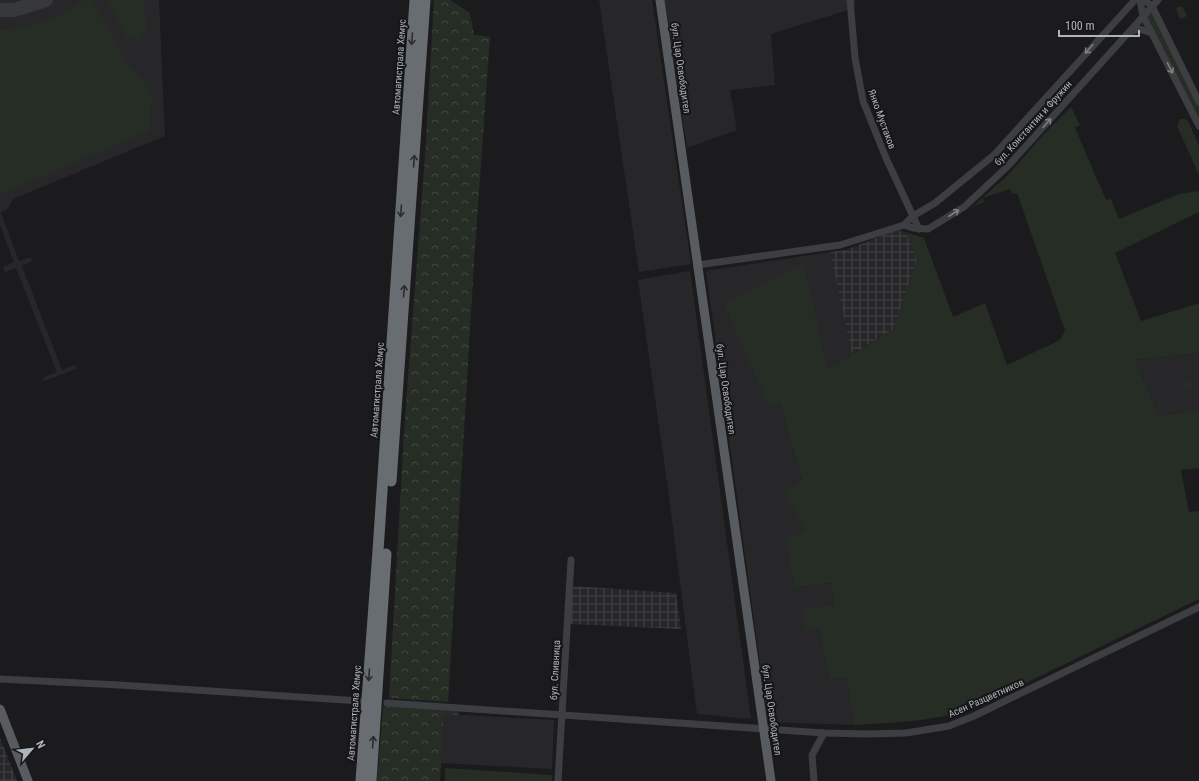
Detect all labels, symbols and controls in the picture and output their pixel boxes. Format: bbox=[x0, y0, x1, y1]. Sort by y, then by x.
scale bar bbox=[1059, 12, 1139, 38]
street label: Автомагистрала Хемус bbox=[390, 18, 408, 115]
text: 100 m bbox=[1065, 19, 1095, 33]
street label: бул. Цар Освободител bbox=[669, 22, 693, 114]
one-way arrow bbox=[409, 32, 416, 45]
one-way arrow bbox=[1085, 44, 1094, 54]
one-way arrow bbox=[1167, 62, 1174, 74]
street label: бул. Константин и Фружин bbox=[991, 78, 1074, 167]
street label: Янко Мустаков bbox=[866, 88, 898, 150]
one-way arrow bbox=[1042, 118, 1052, 128]
one-way arrow bbox=[410, 155, 417, 168]
one-way arrow bbox=[397, 204, 405, 217]
one-way arrow bbox=[948, 209, 959, 217]
one-way arrow bbox=[401, 285, 408, 298]
street label: Автомагистрала Хемус bbox=[368, 341, 386, 438]
street label: бул. Цар Освободител bbox=[714, 343, 738, 435]
street label: бул. Сливница bbox=[548, 640, 562, 700]
street label: Автомагистрала Хемус bbox=[345, 664, 363, 761]
street label: бул. Цар Освободител bbox=[760, 664, 784, 756]
one-way arrow bbox=[366, 668, 373, 681]
street label: Асен Разцветников bbox=[947, 676, 1025, 720]
north arrow bbox=[12, 729, 52, 769]
one-way arrow bbox=[370, 736, 377, 749]
text: N bbox=[33, 739, 48, 751]

